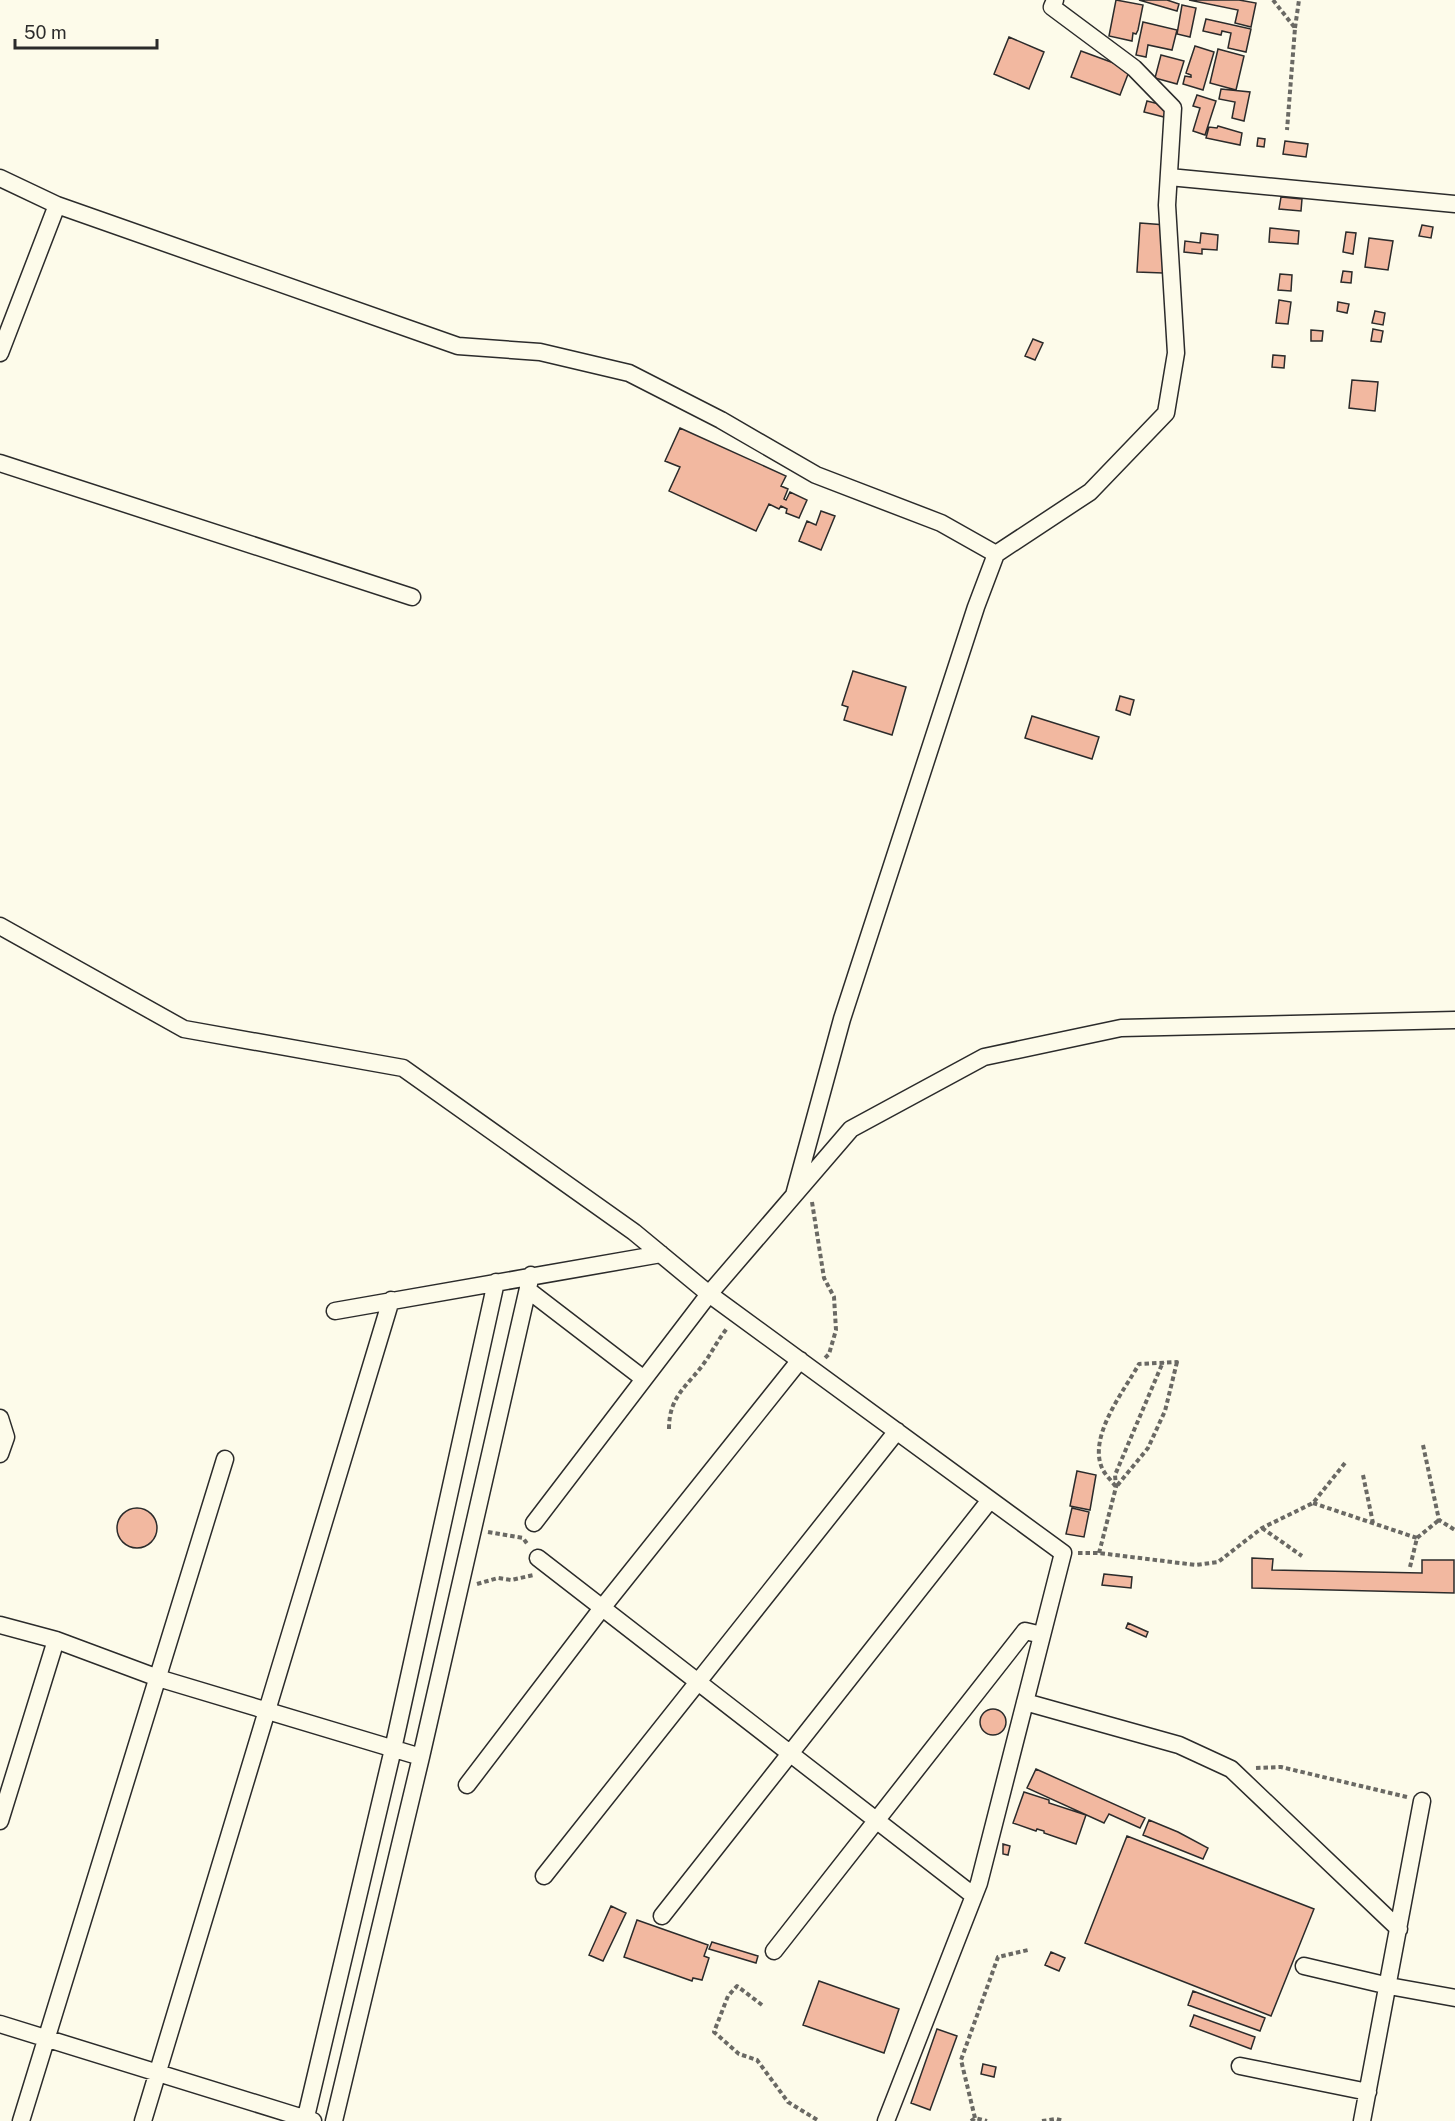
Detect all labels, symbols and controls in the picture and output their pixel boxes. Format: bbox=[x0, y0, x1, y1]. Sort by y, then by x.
scale bar bbox=[15, 12, 158, 50]
text: 50 m bbox=[24, 22, 67, 43]

